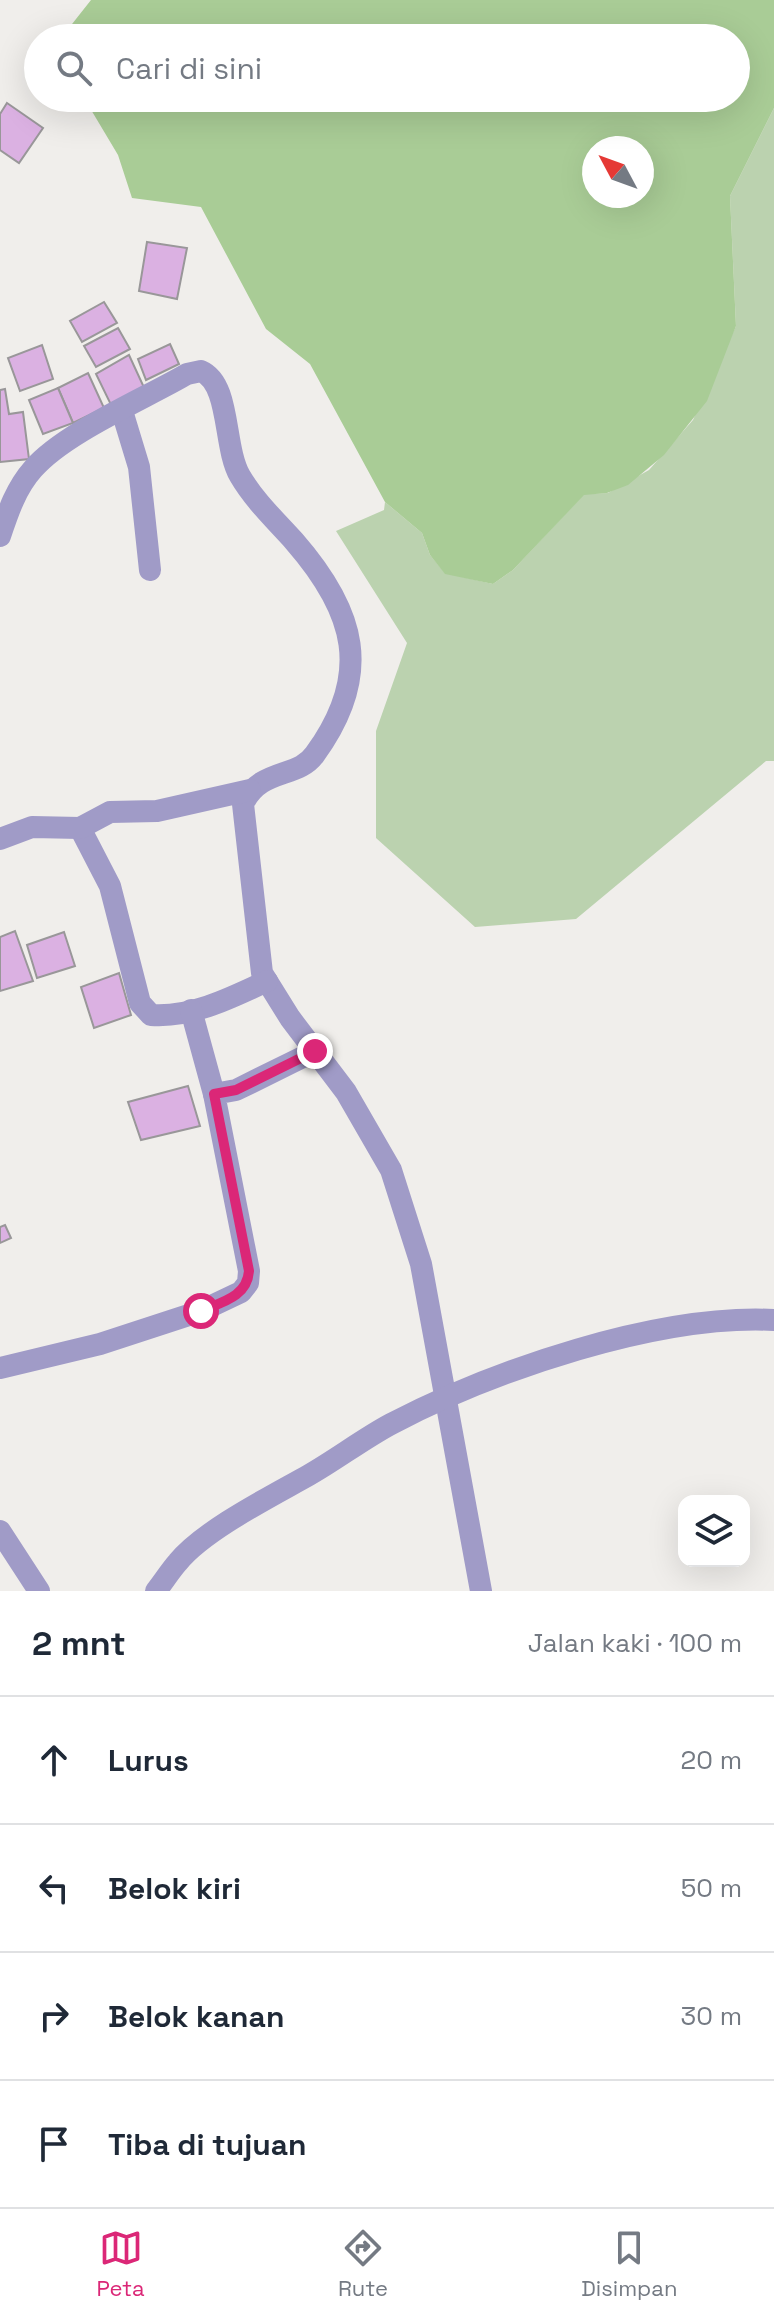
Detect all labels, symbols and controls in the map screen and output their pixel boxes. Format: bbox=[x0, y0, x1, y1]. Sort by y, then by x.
search box bbox=[24, 24, 750, 112]
icon: search bbox=[52, 46, 96, 90]
text: Cari di sini bbox=[116, 49, 262, 88]
north arrow bbox=[582, 136, 654, 208]
route end bbox=[297, 1033, 333, 1069]
route start bbox=[183, 1293, 219, 1329]
map controls bbox=[678, 1495, 750, 1567]
button: layers bbox=[678, 1495, 750, 1567]
text: 2 mnt bbox=[32, 1622, 126, 1665]
text: Jalan kaki · 100 m bbox=[528, 1626, 742, 1660]
icon: ahead bbox=[32, 1738, 76, 1782]
text: Lurus bbox=[108, 1741, 189, 1780]
text: 20 m bbox=[681, 1743, 742, 1777]
icon: left bbox=[32, 1866, 76, 1910]
text: Belok kiri bbox=[108, 1869, 241, 1908]
text: 50 m bbox=[681, 1871, 742, 1905]
icon: right bbox=[32, 1994, 76, 2038]
text: Belok kanan bbox=[108, 1997, 284, 2036]
text: 30 m bbox=[681, 1999, 742, 2033]
icon: arrive bbox=[32, 2122, 76, 2166]
text: Tiba di tujuan bbox=[108, 2125, 307, 2164]
tab: Peta bbox=[97, 2226, 145, 2302]
tab: Rute bbox=[338, 2226, 388, 2302]
tab: Disimpan bbox=[581, 2226, 677, 2302]

